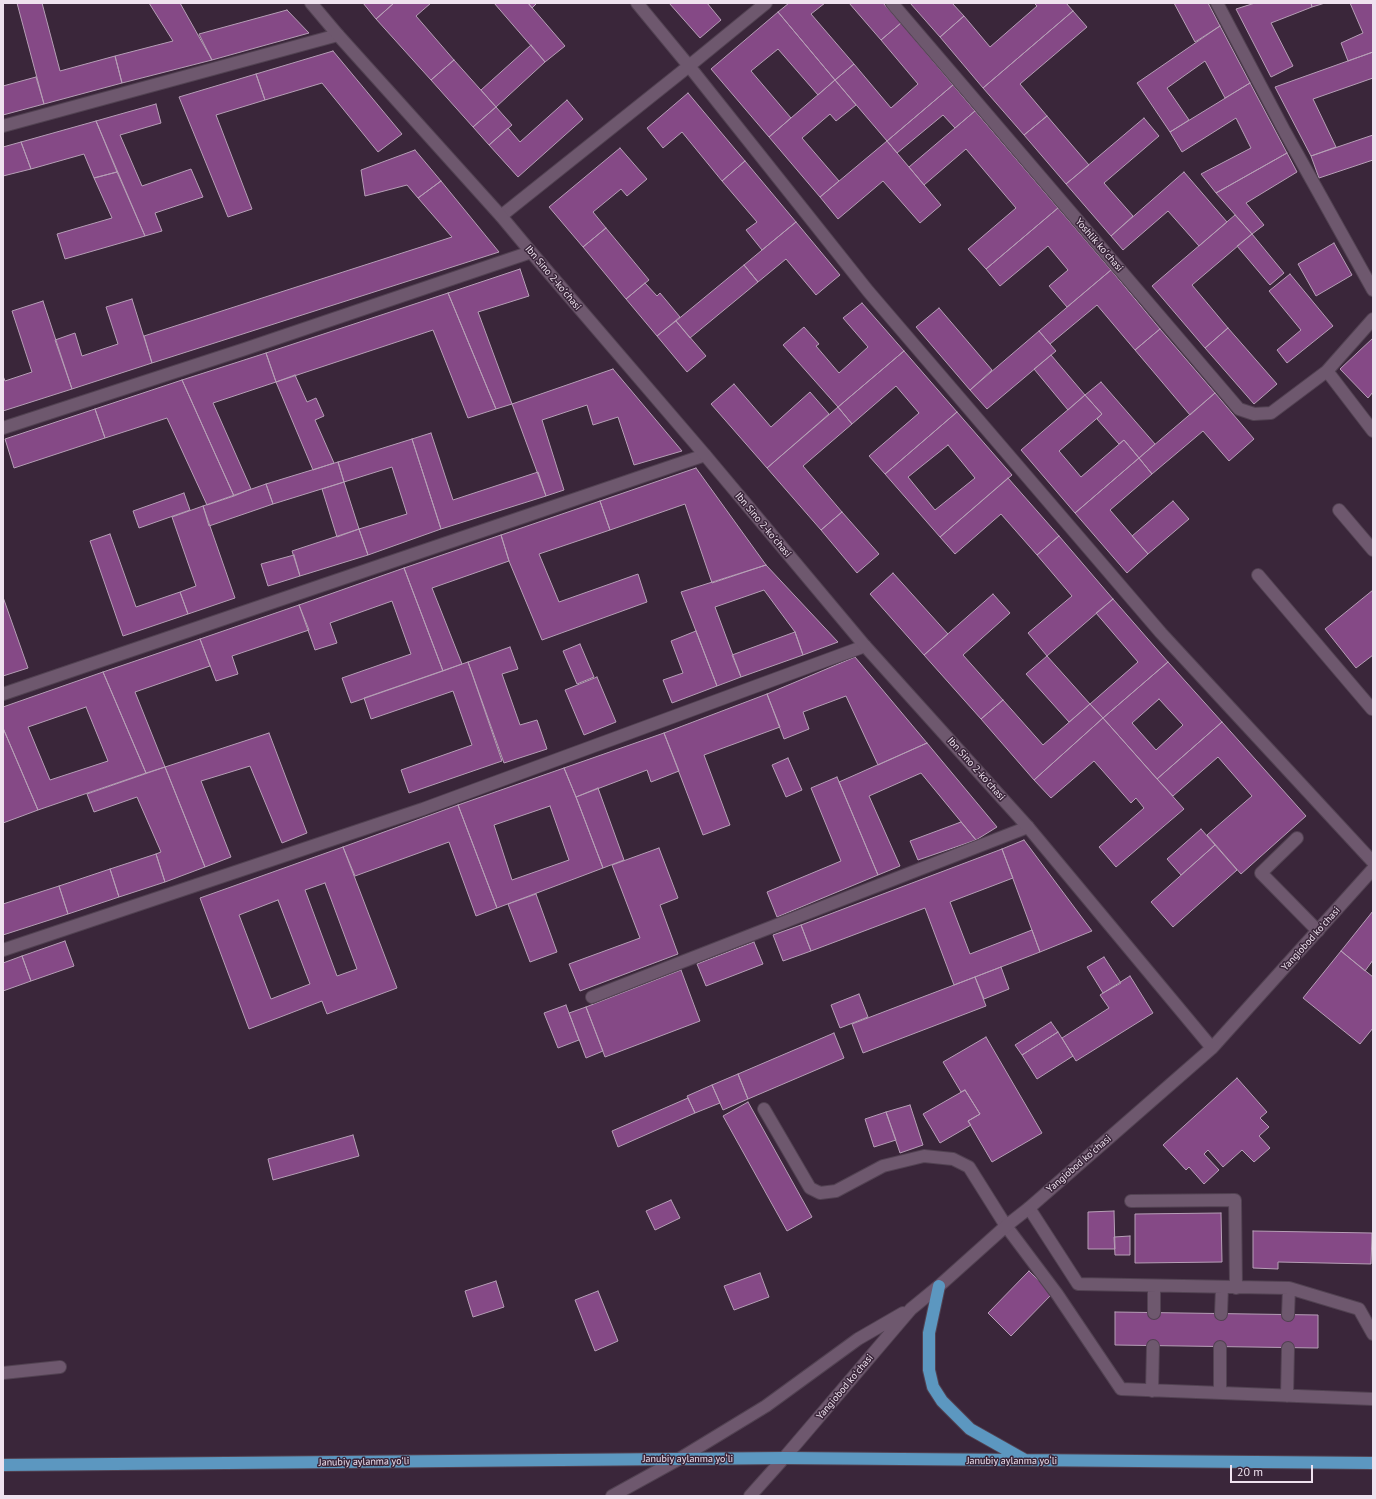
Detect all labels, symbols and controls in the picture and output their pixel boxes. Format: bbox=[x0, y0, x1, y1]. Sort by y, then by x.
street label: Yoshlik koʻchasi bbox=[1073, 216, 1125, 274]
street label: Ibn Sino 2-koʼchasi bbox=[522, 243, 584, 313]
street label: Ibn Sino 2-koʼchasi bbox=[732, 490, 794, 560]
street label: Ibn Sino 2-koʼchasi bbox=[945, 735, 1007, 803]
street label: Yangiobod koʻchasi bbox=[1279, 905, 1343, 973]
street label: Yangiobod koʻchasi bbox=[1044, 1133, 1114, 1195]
street label: Yangiobod koʻchasi bbox=[814, 1352, 876, 1422]
street label: Janubiy aylanma yoʻli bbox=[643, 1453, 733, 1465]
street label: Janubiy aylanma yoʻli bbox=[319, 1455, 409, 1469]
street label: Janubiy aylanma yoʻli bbox=[967, 1455, 1057, 1467]
scale bar bbox=[1232, 1457, 1315, 1483]
text: 20 m bbox=[1237, 1464, 1263, 1479]

